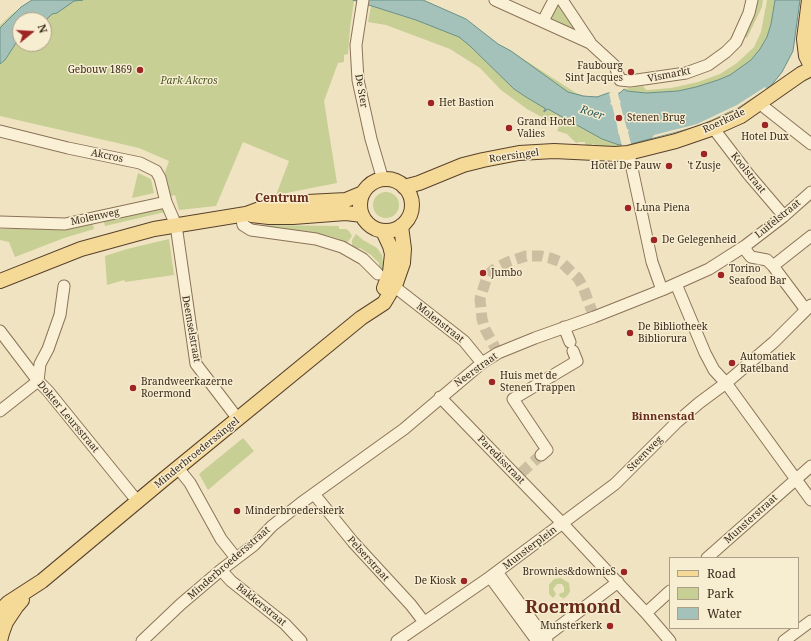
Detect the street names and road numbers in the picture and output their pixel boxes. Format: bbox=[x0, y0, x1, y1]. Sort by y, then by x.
street label: Vismarkt bbox=[646, 65, 692, 85]
street label: De Ster bbox=[352, 73, 370, 109]
street label: Roerkade bbox=[701, 106, 747, 136]
street label: Akcros bbox=[90, 147, 124, 165]
street label: Roersingel bbox=[488, 147, 540, 165]
street label: Koolstraat bbox=[728, 150, 768, 196]
street label: Luifelstraat bbox=[753, 197, 803, 241]
street label: Molenweg bbox=[70, 206, 120, 228]
street label: Deemselstraat bbox=[179, 295, 203, 363]
street label: Molenstraat bbox=[414, 301, 466, 345]
street label: Neerstraat bbox=[452, 350, 500, 390]
street label: Dokter Leursstraat bbox=[35, 379, 101, 455]
street label: Minderbroederssingel bbox=[152, 415, 242, 491]
street label: Paredisstraat bbox=[475, 433, 527, 487]
street label: Steenweg bbox=[625, 434, 665, 474]
street label: Munsterstraat bbox=[722, 492, 780, 546]
street label: Minderbroedersstraat bbox=[185, 524, 273, 602]
street label: Munsterplein bbox=[501, 524, 559, 572]
street label: Pelserstraat bbox=[345, 534, 391, 584]
street label: Bakkerstraat bbox=[234, 581, 288, 629]

